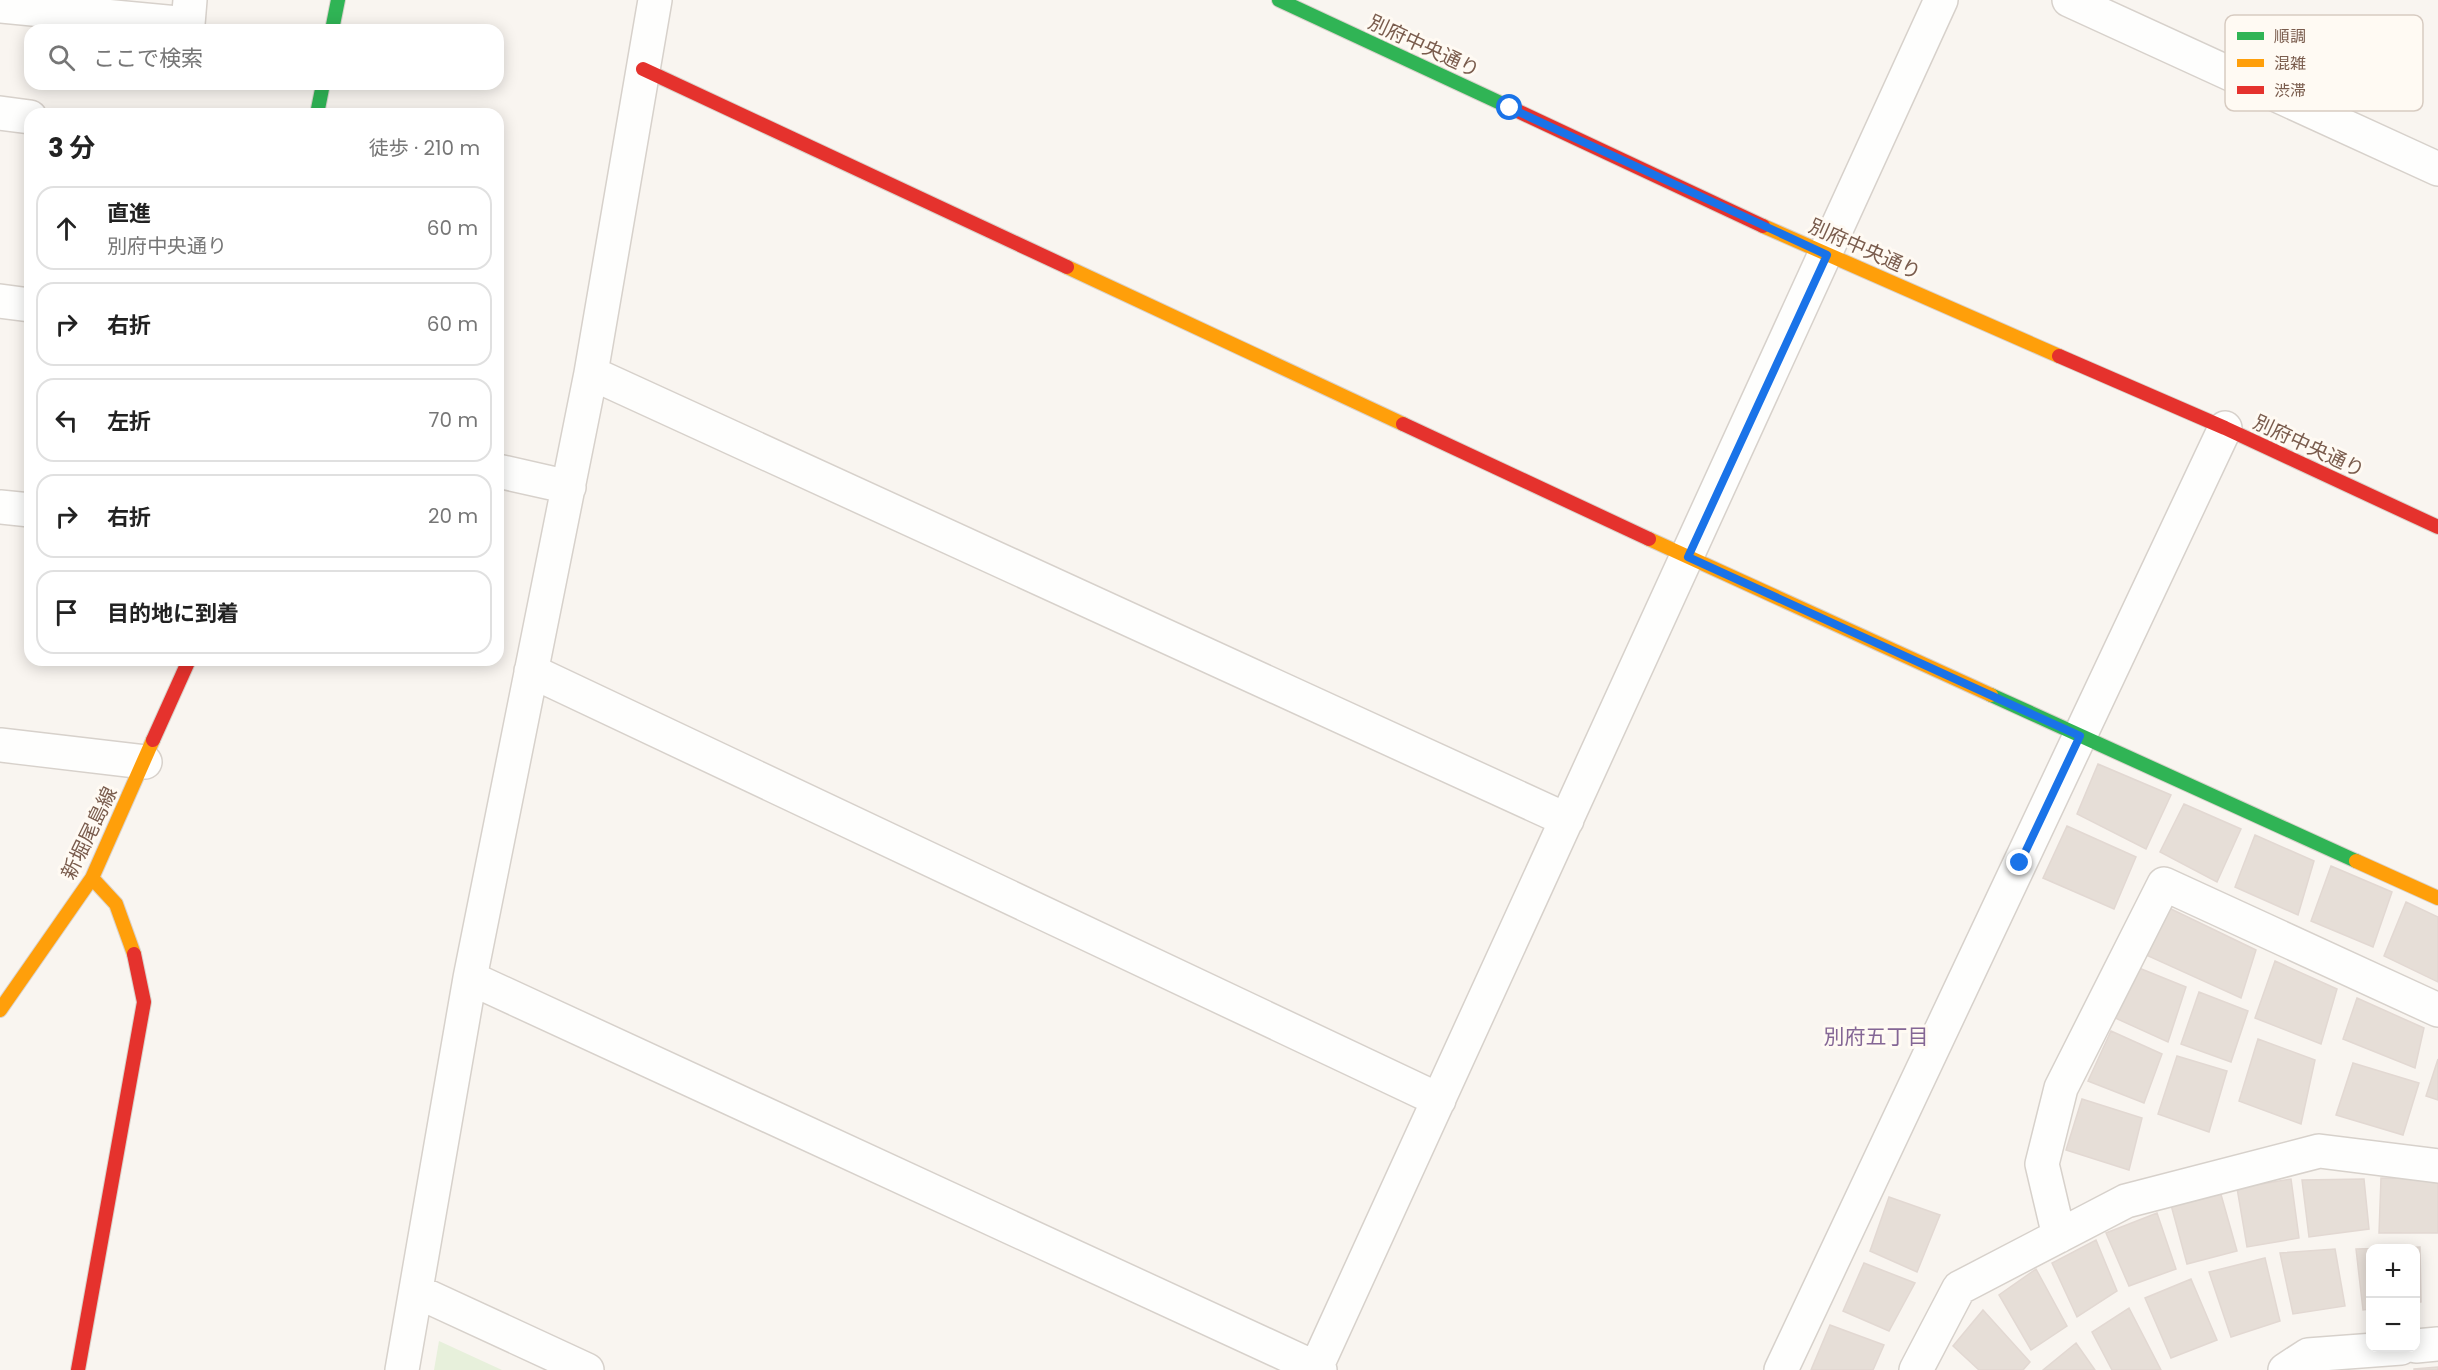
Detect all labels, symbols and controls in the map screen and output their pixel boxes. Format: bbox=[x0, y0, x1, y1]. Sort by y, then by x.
street label: 別府中央通り bbox=[1364, 8, 1484, 84]
legend bbox=[2225, 15, 2423, 111]
search box bbox=[24, 24, 504, 90]
text: 順調 bbox=[2274, 25, 2306, 48]
icon: search bbox=[45, 41, 78, 74]
text: ここで検索 bbox=[93, 43, 203, 74]
text: 混雑 bbox=[2274, 52, 2306, 75]
text: 渋滞 bbox=[2274, 79, 2306, 102]
route start bbox=[1496, 94, 1522, 120]
text: 3 分 bbox=[48, 130, 95, 166]
text: 徒歩 · 210 m bbox=[369, 134, 480, 162]
text: 直進 bbox=[107, 198, 151, 229]
icon: ahead bbox=[50, 212, 83, 245]
street label: 別府中央通り bbox=[1804, 212, 1926, 286]
text: 60 m bbox=[427, 214, 478, 242]
text: 別府中央通り bbox=[107, 232, 227, 260]
icon: right bbox=[50, 308, 83, 341]
text: 右折 bbox=[107, 310, 151, 341]
text: 60 m bbox=[427, 310, 478, 338]
icon: left bbox=[50, 404, 83, 437]
text: 左折 bbox=[107, 406, 151, 437]
text: 70 m bbox=[429, 406, 478, 434]
street label: 別府中央通り bbox=[2249, 408, 2369, 484]
icon: right bbox=[50, 500, 83, 533]
text: 右折 bbox=[107, 502, 151, 533]
text: 20 m bbox=[428, 502, 478, 530]
icon: arrive bbox=[50, 596, 83, 629]
text: 目的地に到着 bbox=[107, 598, 239, 629]
street label: 新堀尾島線 bbox=[54, 782, 124, 884]
route end bbox=[2006, 849, 2032, 875]
district label: 別府五丁目 bbox=[1824, 1022, 1929, 1051]
map controls bbox=[2366, 1244, 2420, 1352]
button: + bbox=[2366, 1244, 2420, 1298]
button: − bbox=[2366, 1298, 2420, 1352]

